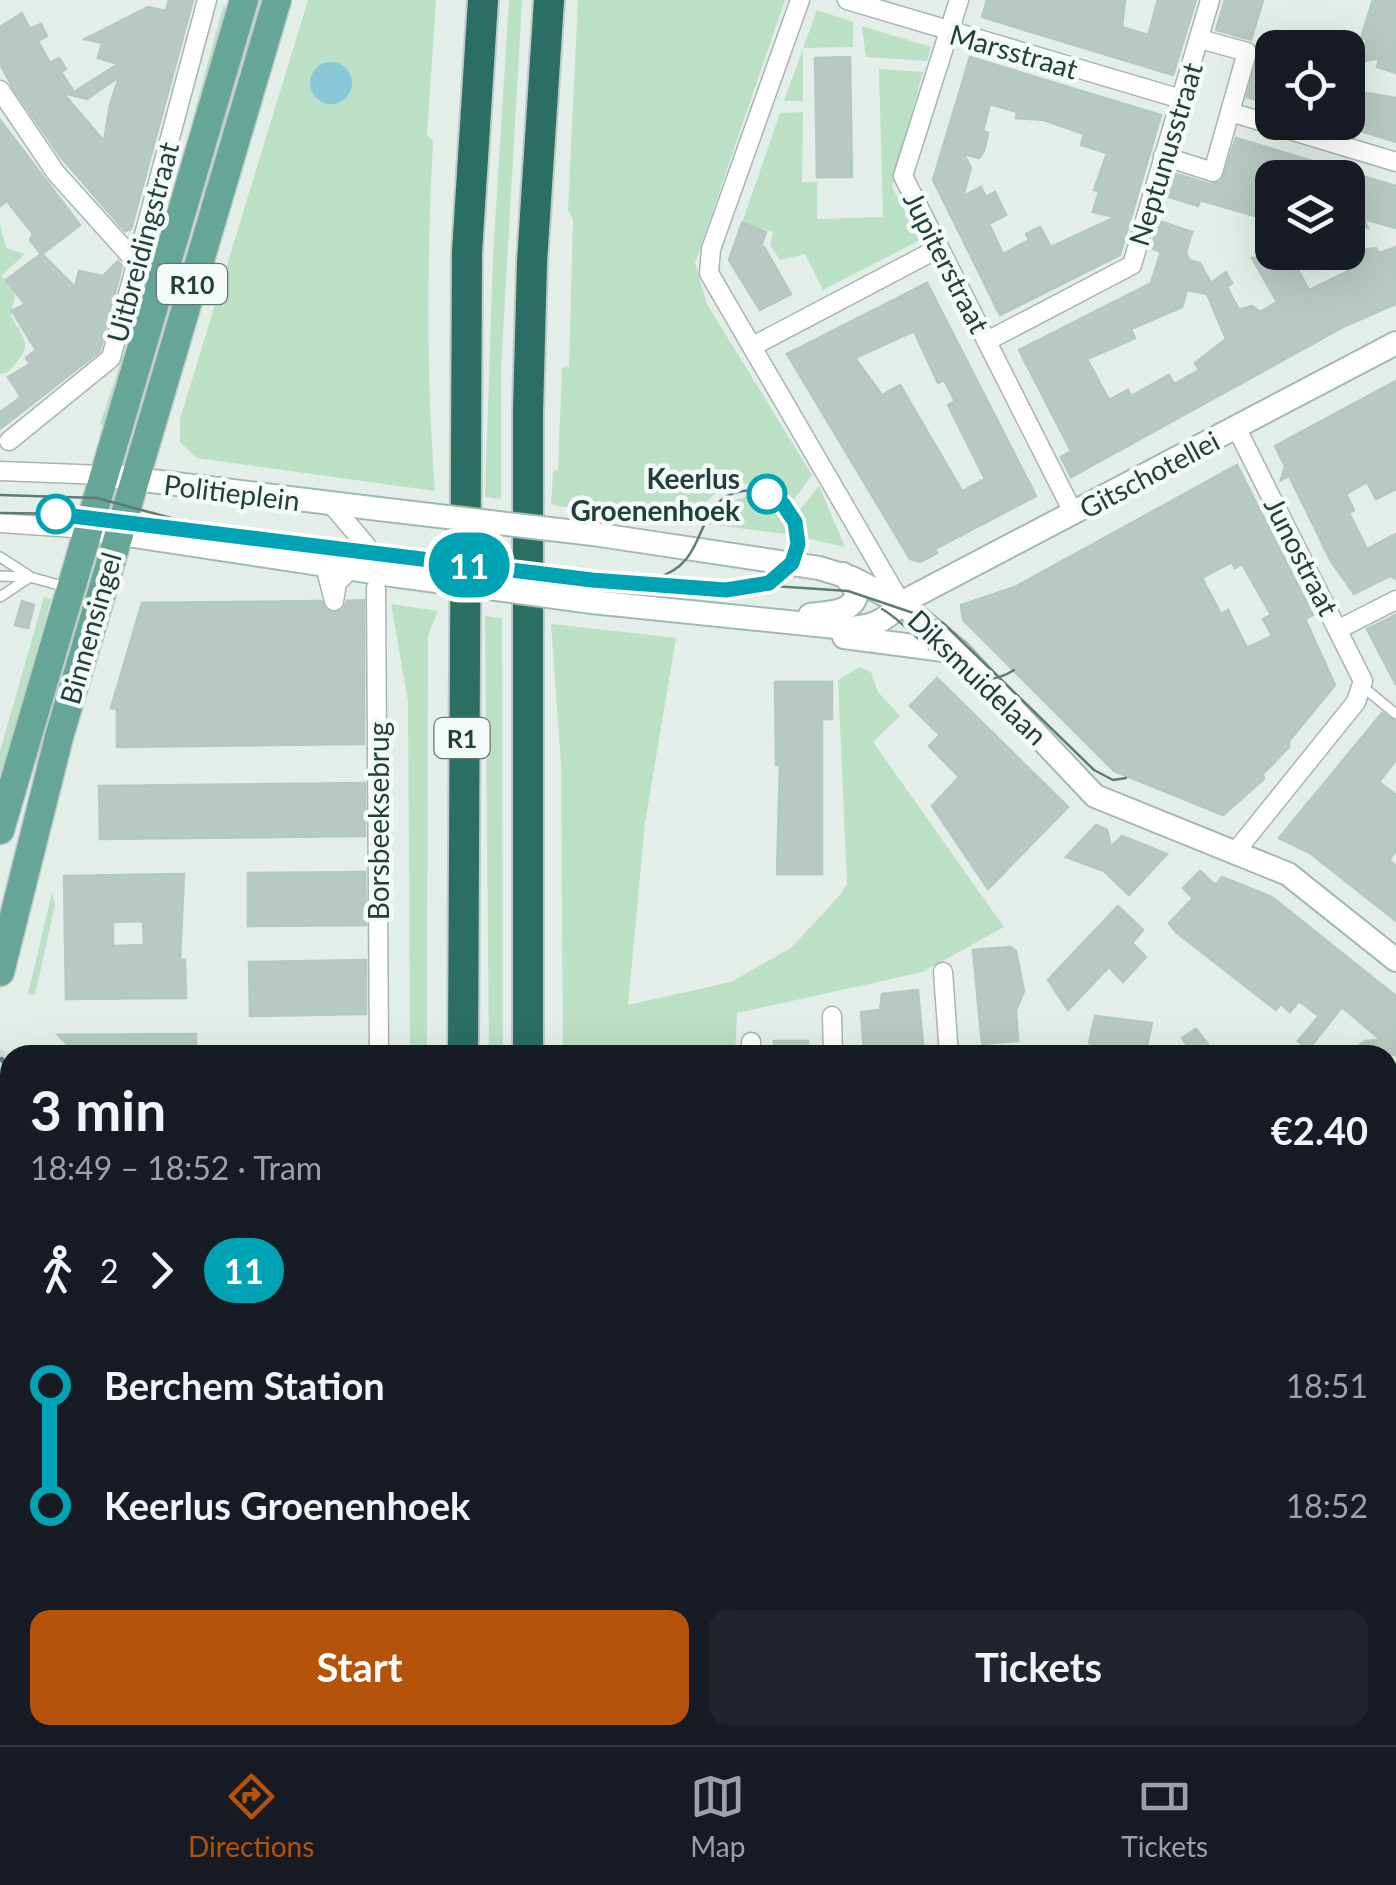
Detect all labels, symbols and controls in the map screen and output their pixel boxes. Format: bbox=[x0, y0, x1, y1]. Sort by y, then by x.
street label: Marsstraat bbox=[946, 17, 1082, 85]
map controls bbox=[1255, 30, 1365, 270]
button: locate bbox=[1255, 30, 1365, 140]
street label: Neptunusstraat bbox=[1121, 58, 1209, 250]
street label: Uitbreidingstraat bbox=[99, 138, 185, 346]
button: layers bbox=[1255, 160, 1365, 270]
street label: Jupiterstraat bbox=[897, 186, 997, 338]
road number: R10 bbox=[157, 264, 227, 304]
street label: Gitschotellei bbox=[1073, 423, 1225, 525]
place label: Keerlus Groenenhoek bbox=[570, 461, 740, 527]
street label: Politieplein bbox=[162, 467, 302, 517]
marker: Keerlus Groenenhoek bbox=[748, 475, 786, 513]
street label: Junostraat bbox=[1258, 491, 1346, 621]
unlabelled marker bbox=[37, 495, 75, 533]
line badge: 11 bbox=[424, 532, 514, 598]
text: 11 bbox=[449, 544, 489, 586]
street label: Binnensingel bbox=[52, 548, 128, 708]
street label: Diksmuidelaan bbox=[901, 602, 1055, 752]
road number: R1 bbox=[434, 718, 490, 758]
street label: Borsbeeksebrug bbox=[361, 722, 395, 920]
text: 3 min bbox=[30, 1077, 166, 1143]
text: €2.40 bbox=[1271, 1107, 1368, 1153]
text: 18:49 – 18:52 · Tram bbox=[30, 1148, 322, 1187]
icon: walk bbox=[30, 1243, 85, 1298]
icon: forward bbox=[134, 1243, 189, 1298]
text: 11 bbox=[224, 1249, 264, 1291]
text: 2 bbox=[100, 1251, 119, 1290]
text: Berchem Station bbox=[104, 1362, 385, 1408]
text: 18:51 bbox=[1286, 1366, 1368, 1405]
text: Keerlus Groenenhoek bbox=[104, 1482, 470, 1528]
text: 18:52 bbox=[1286, 1486, 1368, 1525]
button: Start bbox=[30, 1610, 689, 1725]
button: Tickets bbox=[709, 1610, 1368, 1725]
tab: Directions bbox=[188, 1769, 314, 1863]
tab: Map bbox=[690, 1769, 745, 1863]
tab: Tickets bbox=[1121, 1769, 1208, 1863]

